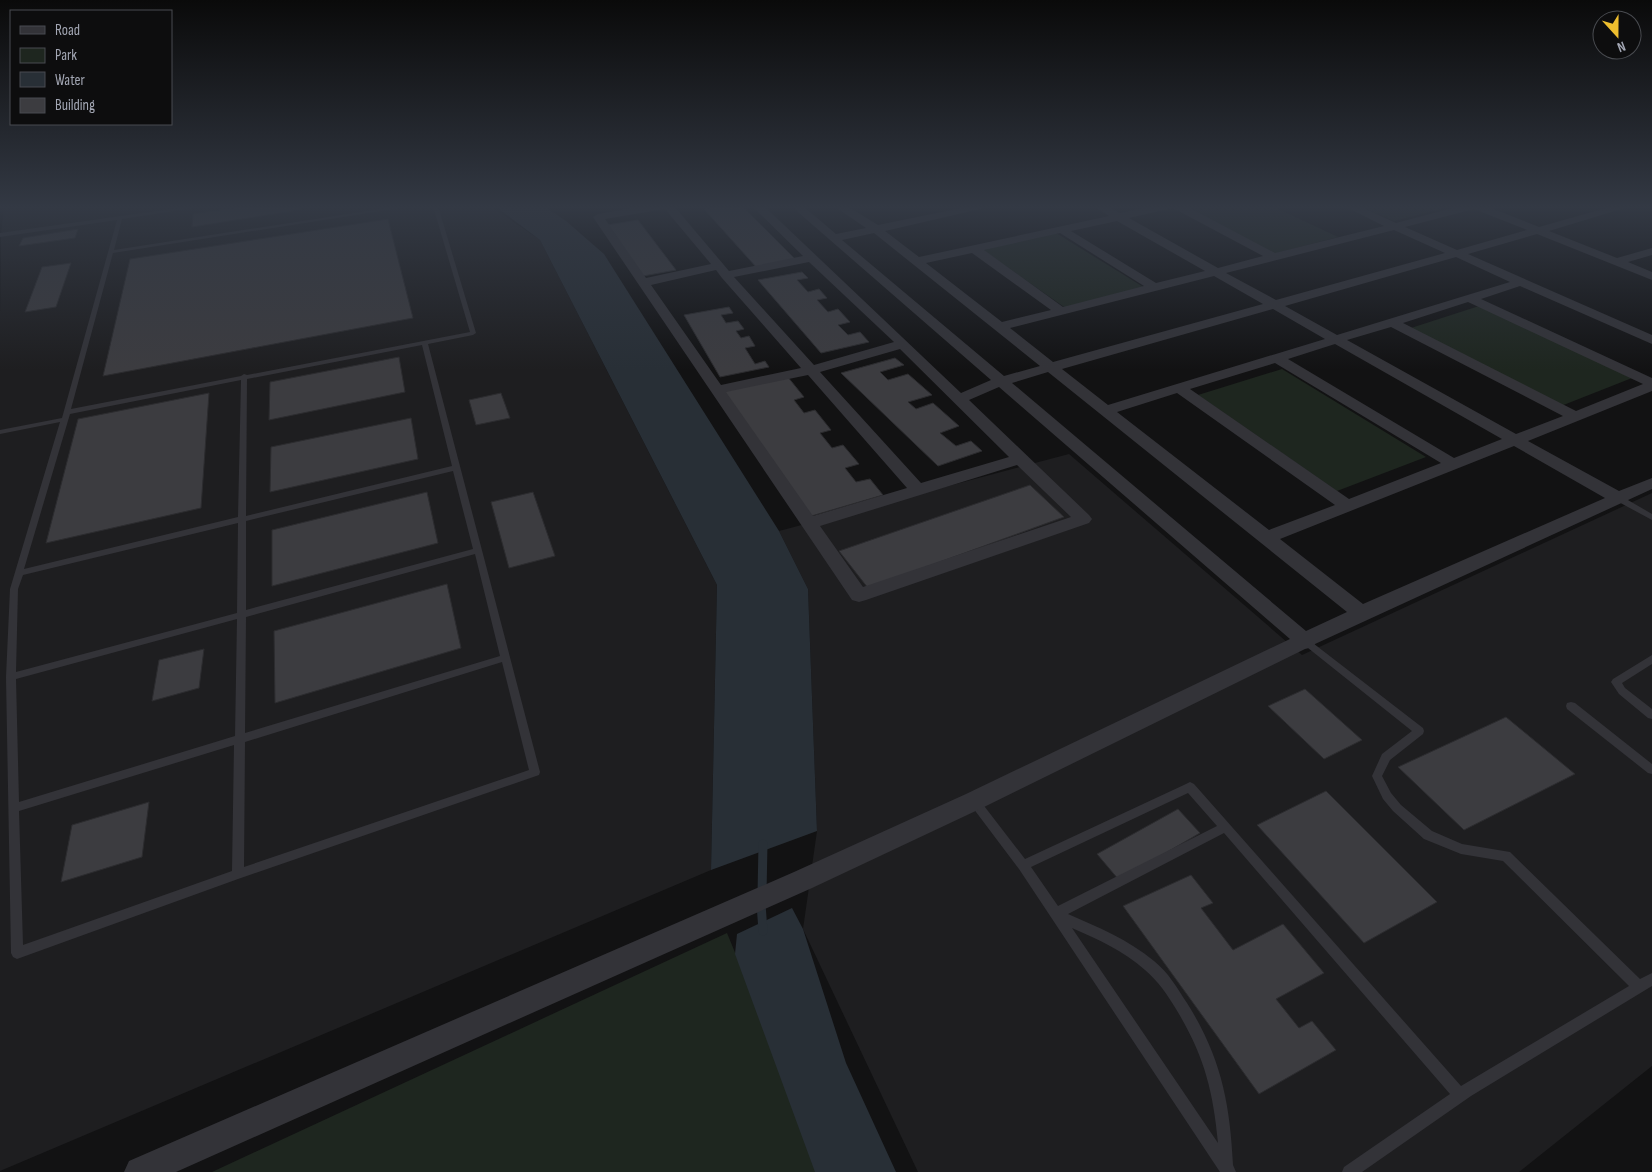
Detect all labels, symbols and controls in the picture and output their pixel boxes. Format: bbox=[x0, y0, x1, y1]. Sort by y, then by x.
legend bbox=[10, 10, 172, 125]
north arrow bbox=[1592, 10, 1642, 60]
text: Road bbox=[55, 21, 80, 40]
text: N bbox=[1615, 37, 1628, 56]
text: Park bbox=[55, 46, 77, 65]
text: Water bbox=[55, 71, 86, 90]
text: Building bbox=[55, 96, 95, 115]

